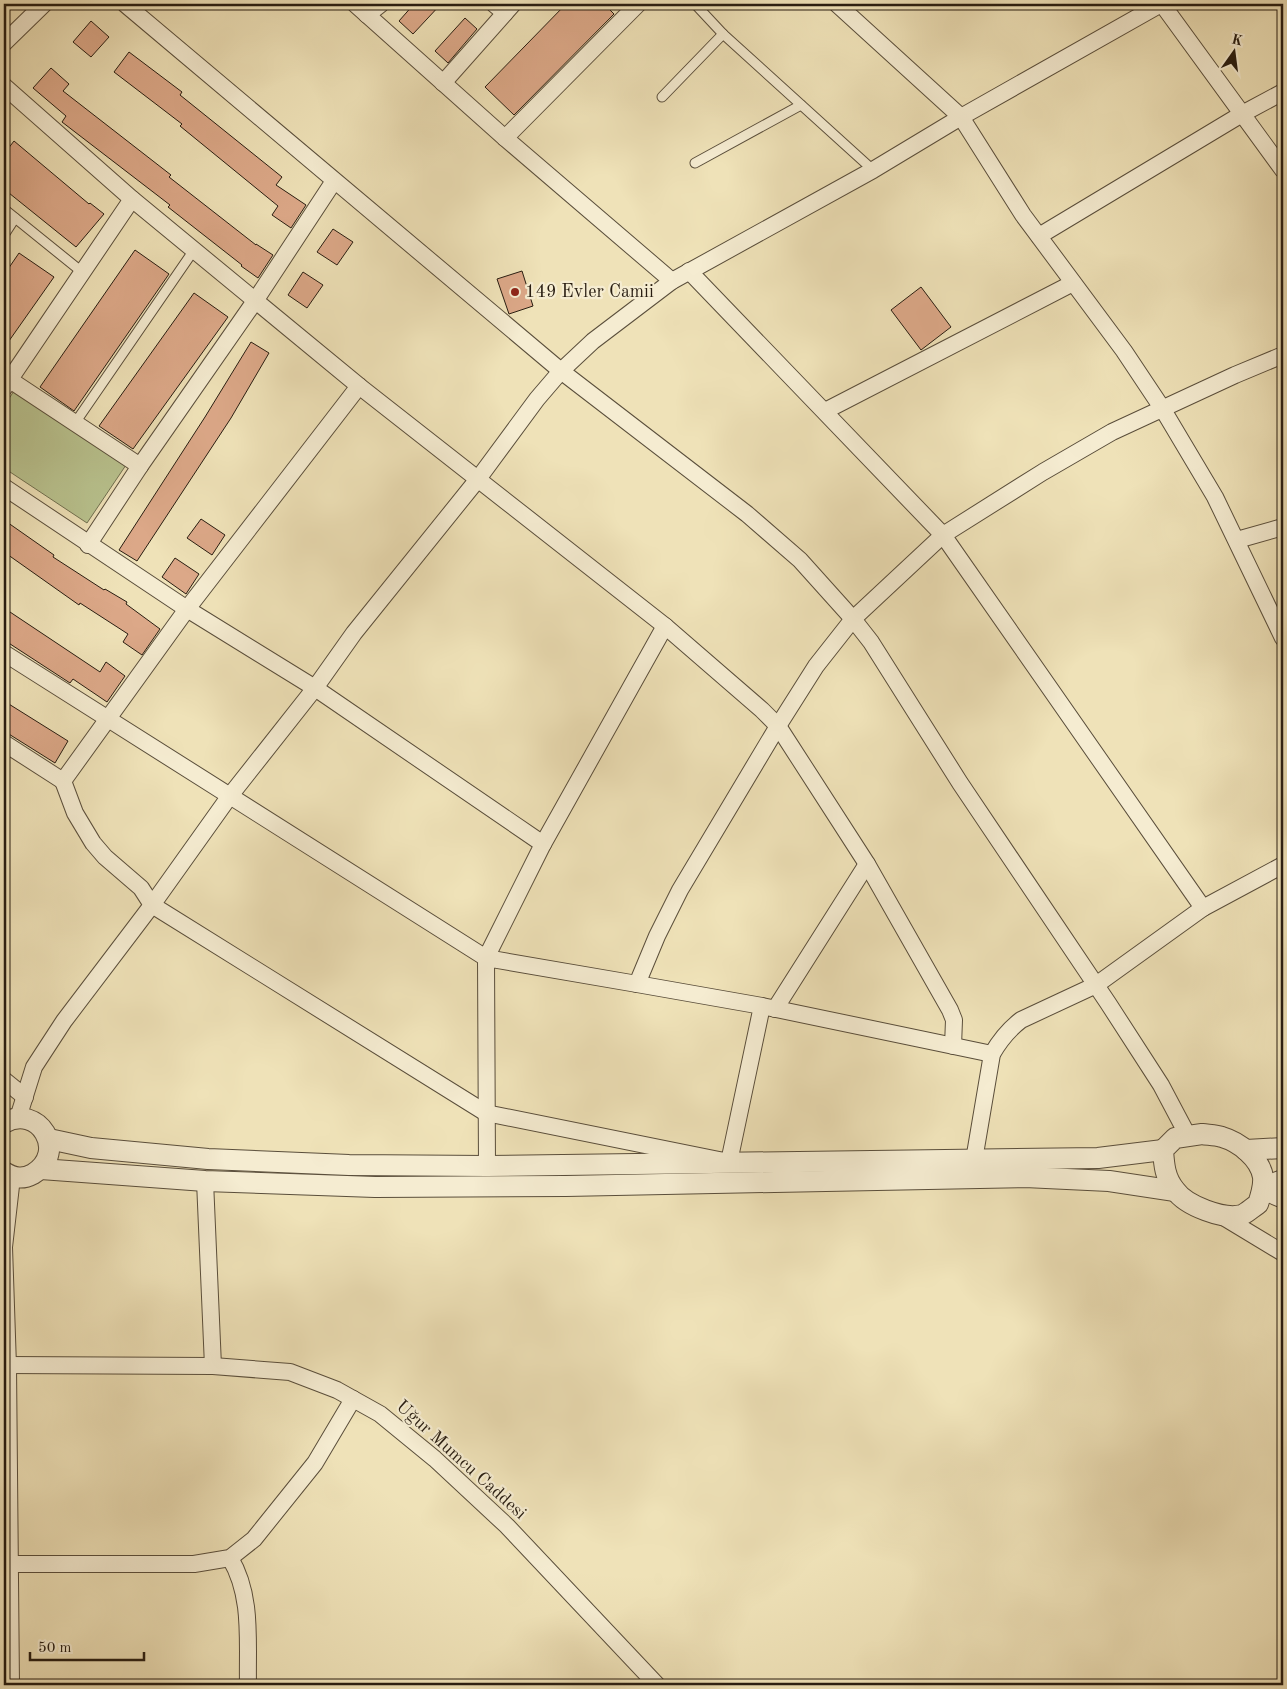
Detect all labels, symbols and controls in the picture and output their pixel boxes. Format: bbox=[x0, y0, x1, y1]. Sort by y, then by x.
north arrow bbox=[1210, 28, 1260, 78]
text: K bbox=[1230, 32, 1244, 49]
place label: 149 Evler Camii bbox=[525, 283, 654, 301]
marker: 149 Evler Camii bbox=[509, 286, 521, 298]
street label: Uğur Mumcu Caddesi bbox=[393, 1397, 530, 1523]
scale bar bbox=[30, 1629, 144, 1661]
text: 50 m bbox=[38, 1641, 72, 1656]

